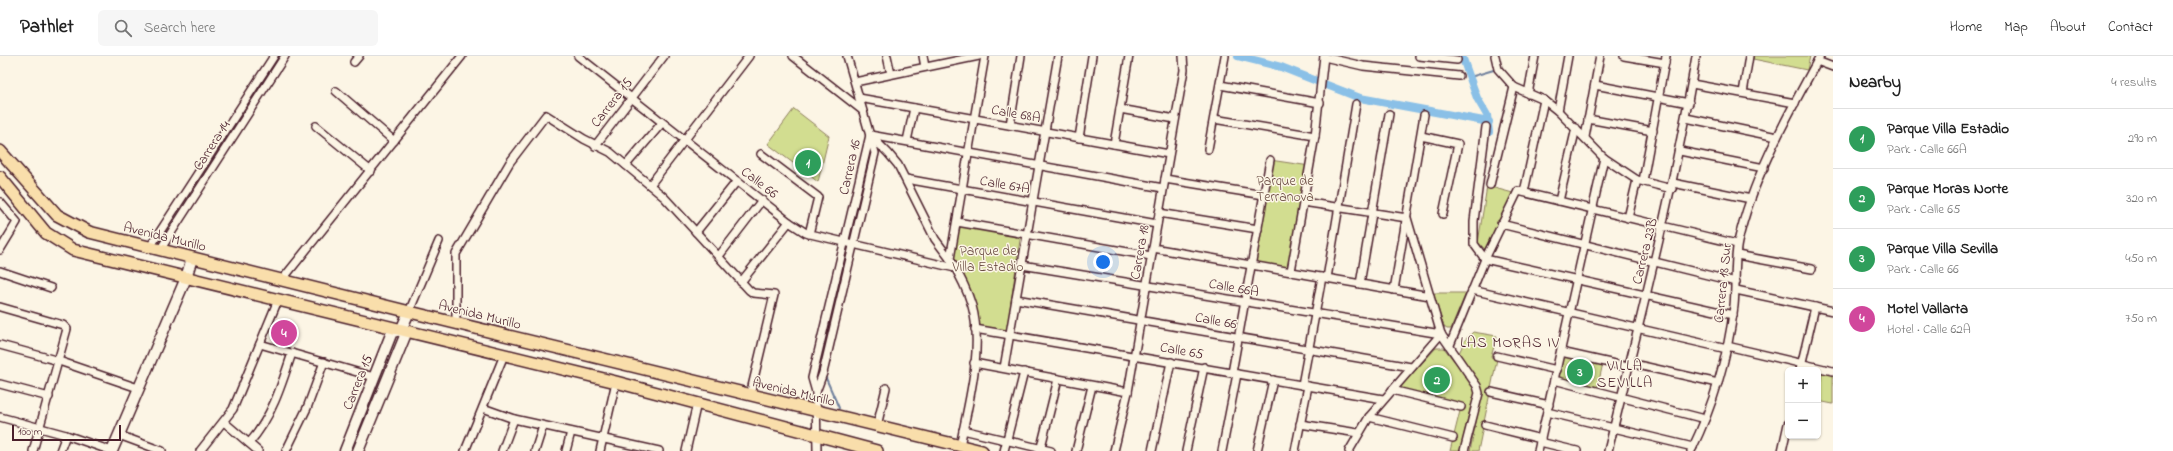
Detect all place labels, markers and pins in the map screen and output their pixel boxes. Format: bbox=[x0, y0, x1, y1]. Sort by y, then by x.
pin: 1 bbox=[795, 148, 821, 178]
pin: 4 bbox=[271, 318, 297, 348]
pin: 3 bbox=[1567, 357, 1593, 387]
pin: 2 bbox=[1424, 365, 1450, 395]

